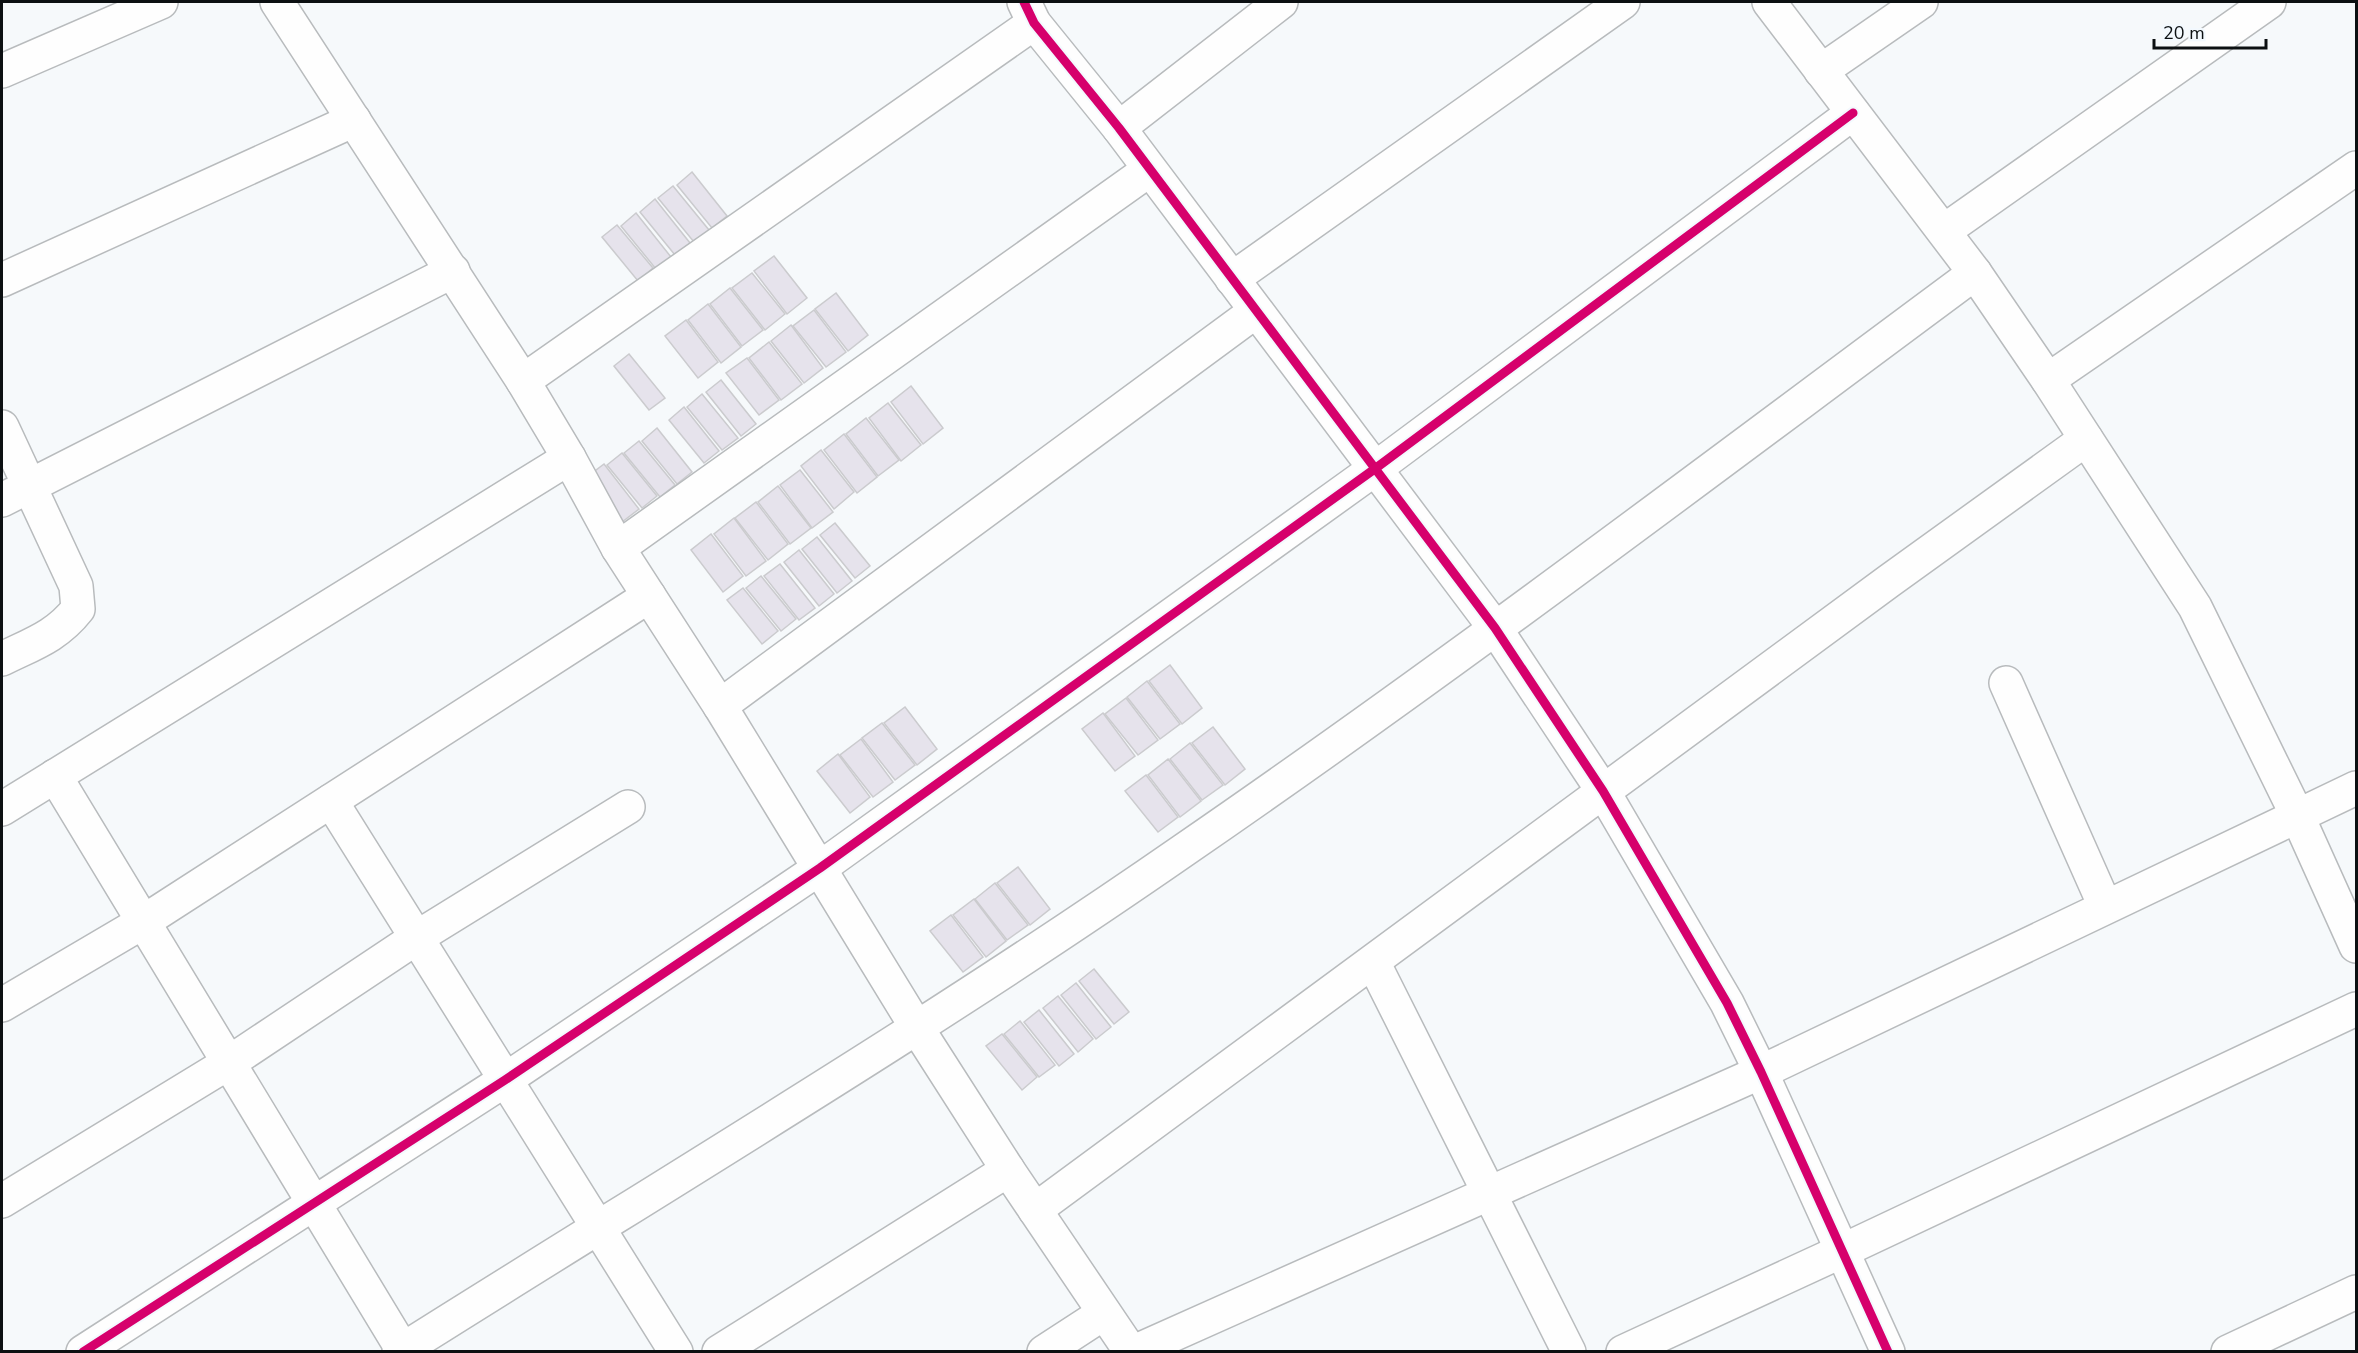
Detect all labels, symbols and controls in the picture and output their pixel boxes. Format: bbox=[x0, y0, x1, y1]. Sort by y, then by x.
scale bar bbox=[2154, 12, 2266, 50]
text: 20 m bbox=[2163, 21, 2205, 45]

